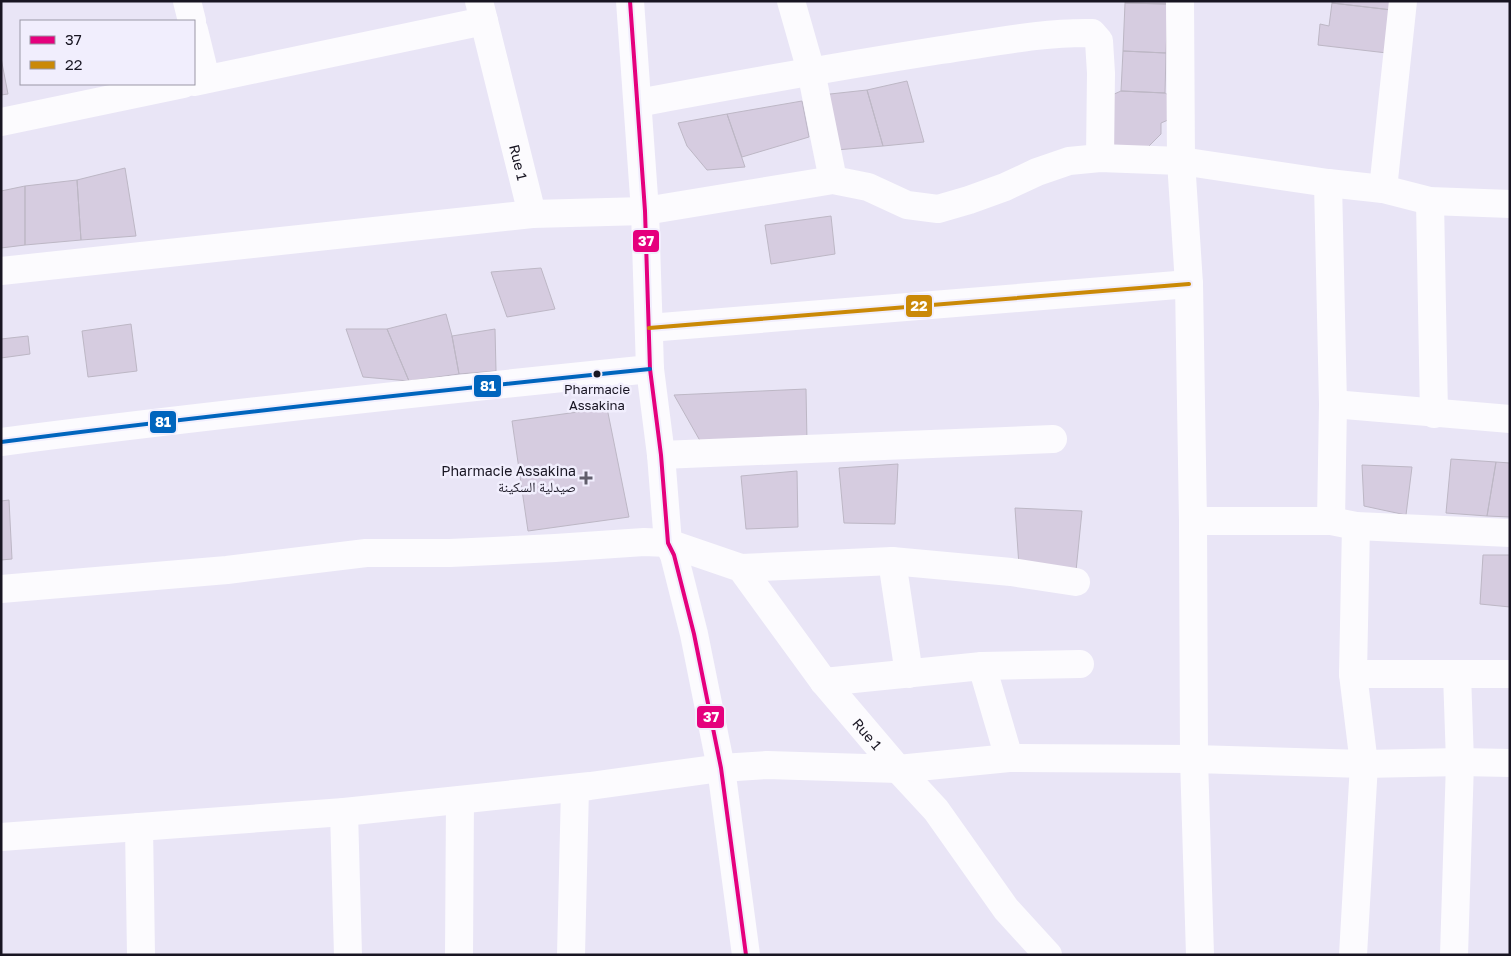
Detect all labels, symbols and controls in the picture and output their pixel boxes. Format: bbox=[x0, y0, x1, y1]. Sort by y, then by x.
legend bbox=[20, 20, 195, 85]
text: 37 bbox=[65, 30, 82, 48]
text: 22 bbox=[65, 55, 82, 73]
street label: Rue 1 bbox=[506, 142, 532, 182]
line badge: 37 bbox=[632, 229, 660, 253]
text: 37 bbox=[638, 232, 654, 249]
line badge: 22 bbox=[905, 294, 933, 318]
text: 22 bbox=[910, 297, 928, 314]
marker: Pharmacie Assakina bbox=[592, 369, 602, 379]
line badge: 81 bbox=[473, 374, 502, 398]
text: 81 bbox=[480, 377, 496, 394]
place label: Pharmacie Assakina bbox=[564, 381, 630, 413]
line badge: 81 bbox=[149, 410, 177, 434]
text: 81 bbox=[155, 413, 171, 430]
place label: Pharmacie Assakina صيدلية السكينة bbox=[441, 462, 576, 495]
marker: Pharmacie Assakina صيدلية السكينة bbox=[580, 472, 592, 484]
line badge: 37 bbox=[696, 705, 725, 729]
text: 37 bbox=[703, 708, 719, 725]
street label: Rue 1 bbox=[850, 714, 886, 753]

